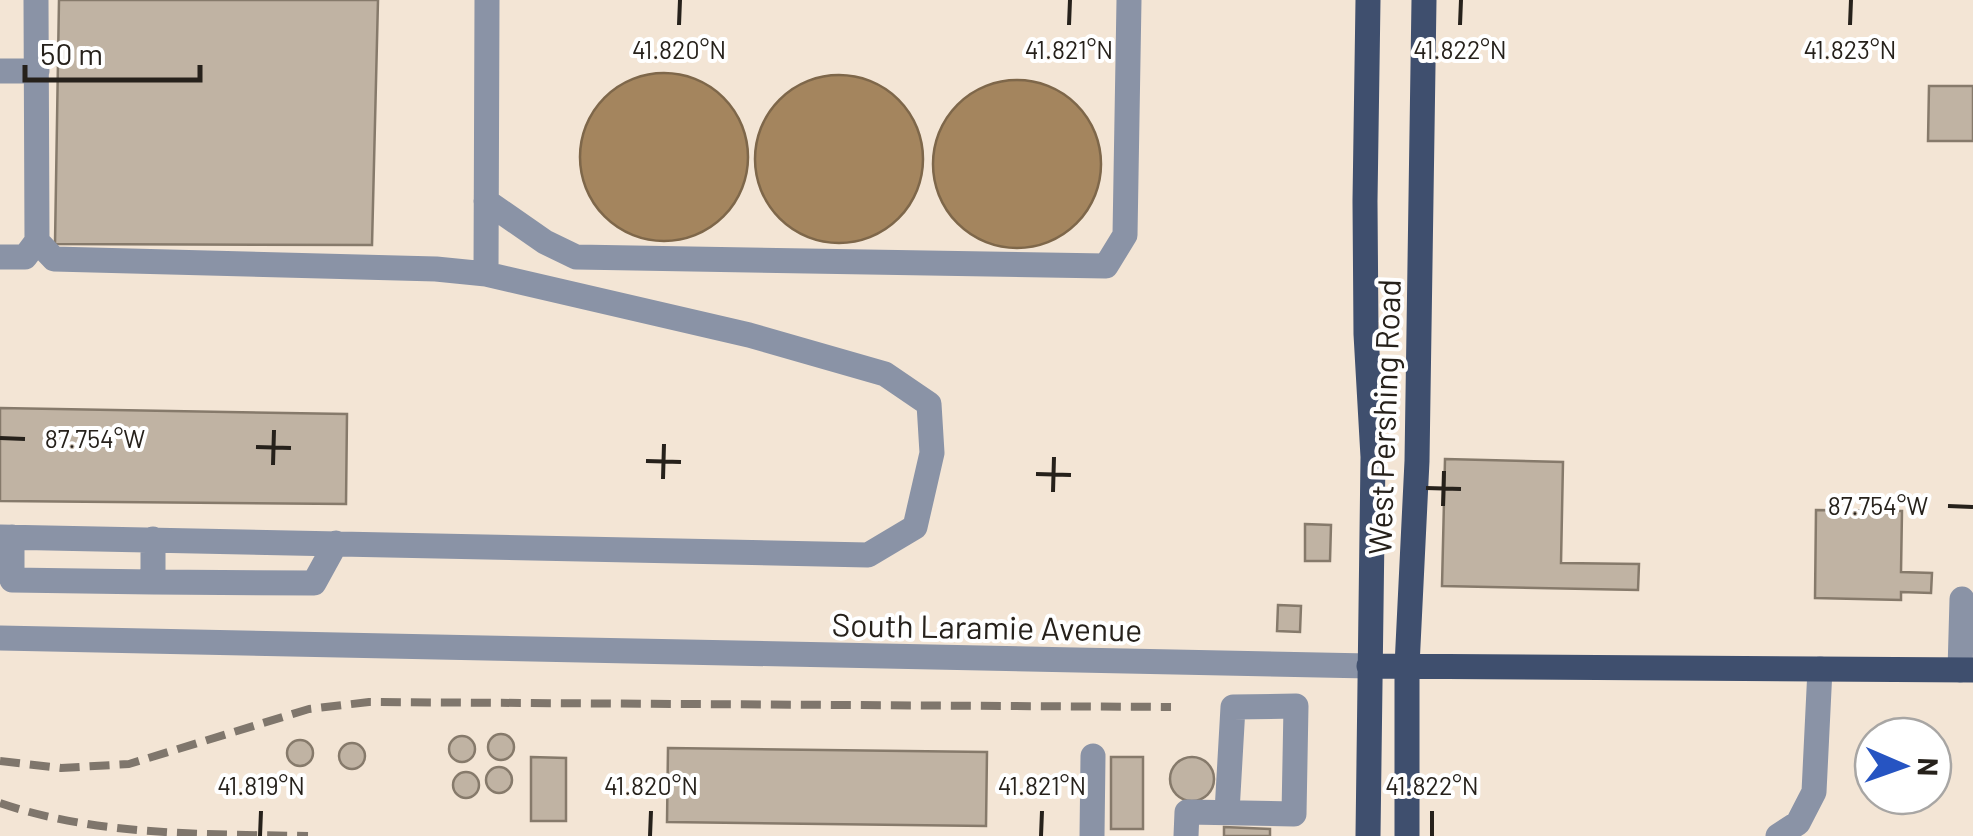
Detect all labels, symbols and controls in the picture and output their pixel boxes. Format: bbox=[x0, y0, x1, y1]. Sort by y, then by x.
scale bar bbox=[25, 20, 200, 82]
text: 41.820°N bbox=[632, 34, 726, 64]
text: 41.821°N bbox=[1025, 34, 1113, 64]
text: 41.822°N bbox=[1413, 34, 1507, 64]
text: 41.823°N bbox=[1804, 34, 1896, 64]
text: 50 m bbox=[40, 35, 103, 71]
street label: West Pershing Road bbox=[1359, 278, 1407, 556]
text: 87.754°W bbox=[45, 423, 145, 453]
text: 87.754°W bbox=[1828, 490, 1928, 520]
street label: South Laramie Avenue bbox=[831, 604, 1143, 648]
north arrow bbox=[1853, 716, 1953, 816]
text: N bbox=[1912, 757, 1946, 777]
text: 41.819°N bbox=[217, 770, 305, 800]
text: 41.820°N bbox=[604, 770, 698, 800]
text: 41.821°N bbox=[998, 770, 1086, 800]
text: 41.822°N bbox=[1385, 770, 1479, 800]

